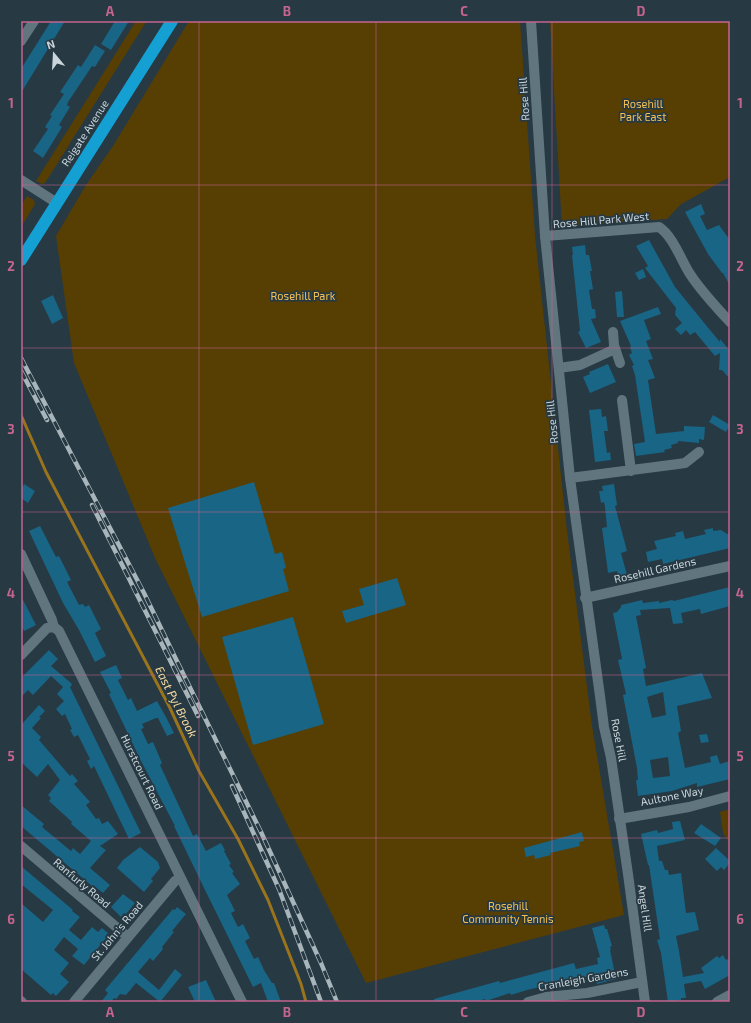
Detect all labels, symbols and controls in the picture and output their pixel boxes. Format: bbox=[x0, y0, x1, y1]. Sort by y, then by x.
text: A bbox=[106, 3, 115, 19]
text: B bbox=[283, 3, 291, 19]
text: C bbox=[460, 3, 468, 19]
text: D bbox=[637, 3, 646, 19]
north arrow bbox=[34, 34, 74, 74]
text: N bbox=[45, 37, 57, 51]
street label: Rose Hill bbox=[515, 76, 532, 121]
text: 1 bbox=[8, 95, 14, 111]
text: 1 bbox=[737, 95, 743, 111]
street label: Reigate Avenue bbox=[58, 97, 111, 168]
park label: Rosehill Park East bbox=[620, 97, 666, 123]
street label: Rose Hill Park West bbox=[552, 209, 650, 230]
text: 2 bbox=[7, 258, 15, 274]
text: 2 bbox=[736, 258, 744, 274]
park label: Rosehill Park bbox=[271, 289, 336, 302]
street label: Rose Hill bbox=[543, 399, 560, 444]
text: 3 bbox=[7, 421, 15, 437]
text: 3 bbox=[736, 421, 744, 437]
street label: Rosehill Gardens bbox=[613, 554, 698, 585]
text: 4 bbox=[7, 585, 15, 601]
text: 4 bbox=[736, 585, 744, 601]
water label: East Pyl Brook bbox=[152, 664, 201, 740]
street label: Rose Hill bbox=[609, 717, 630, 763]
street label: Hurstcourt Road bbox=[119, 732, 166, 811]
text: 5 bbox=[7, 748, 15, 764]
text: 5 bbox=[736, 748, 744, 764]
street label: Aultone Way bbox=[639, 783, 704, 808]
street label: Ranfurly Road bbox=[51, 855, 113, 910]
street label: Angel Hill bbox=[636, 884, 655, 933]
street label: St. John's Road bbox=[88, 898, 145, 963]
park label: Rosehill Community Tennis bbox=[462, 899, 554, 925]
text: 6 bbox=[7, 911, 15, 927]
text: 6 bbox=[736, 911, 744, 927]
street label: Cranleigh Gardens bbox=[537, 964, 629, 993]
text: A bbox=[106, 1004, 115, 1020]
text: B bbox=[283, 1004, 291, 1020]
text: C bbox=[460, 1004, 468, 1020]
text: D bbox=[637, 1004, 646, 1020]

